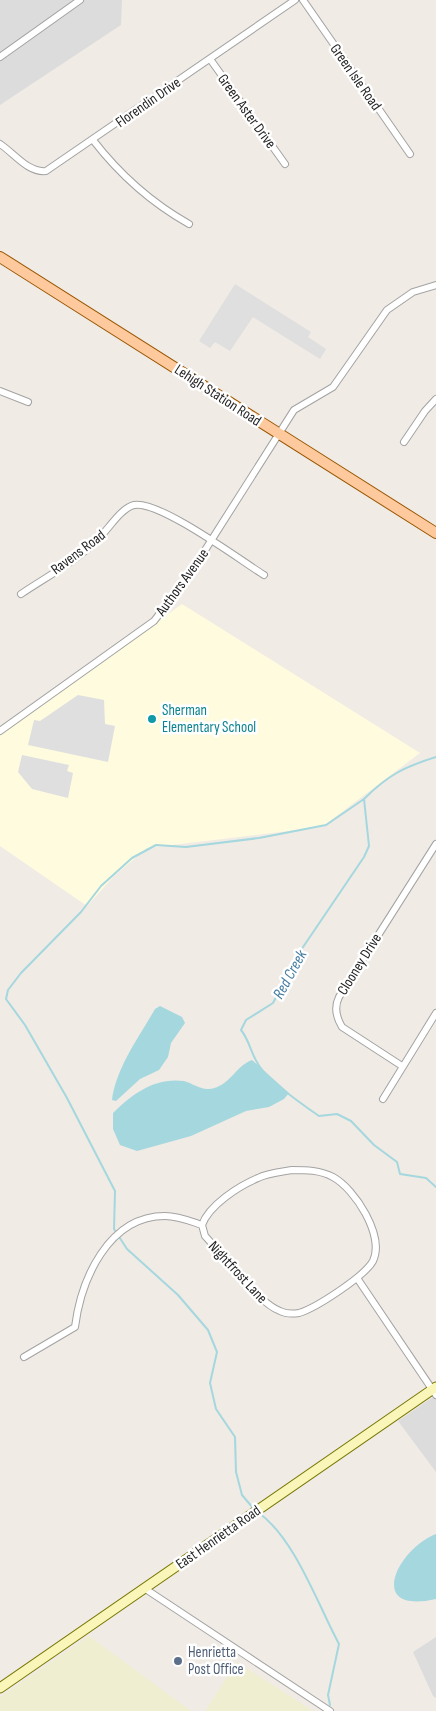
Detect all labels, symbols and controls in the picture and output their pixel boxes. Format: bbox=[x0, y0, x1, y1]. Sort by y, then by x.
street label: Green Isle Road bbox=[326, 40, 385, 114]
street label: Green Aster Drive bbox=[213, 70, 280, 152]
street label: Florendin Drive bbox=[112, 73, 185, 132]
street label: Lehigh Station Road bbox=[171, 360, 265, 430]
street label: Ravens Road bbox=[47, 526, 109, 579]
street label: Authors Avenue bbox=[151, 545, 213, 620]
place label: Sherman Elementary School bbox=[162, 701, 256, 737]
marker: Sherman Elementary School bbox=[146, 713, 158, 725]
street label: Clooney Drive bbox=[333, 930, 386, 999]
water label: Red Creek bbox=[269, 946, 312, 1002]
street label: Nightfrost Lane bbox=[204, 1237, 271, 1307]
street label: East Henrietta Road bbox=[172, 1501, 264, 1574]
place label: Henrietta Post Office bbox=[188, 1643, 244, 1679]
marker: Henrietta Post Office bbox=[172, 1655, 184, 1667]

